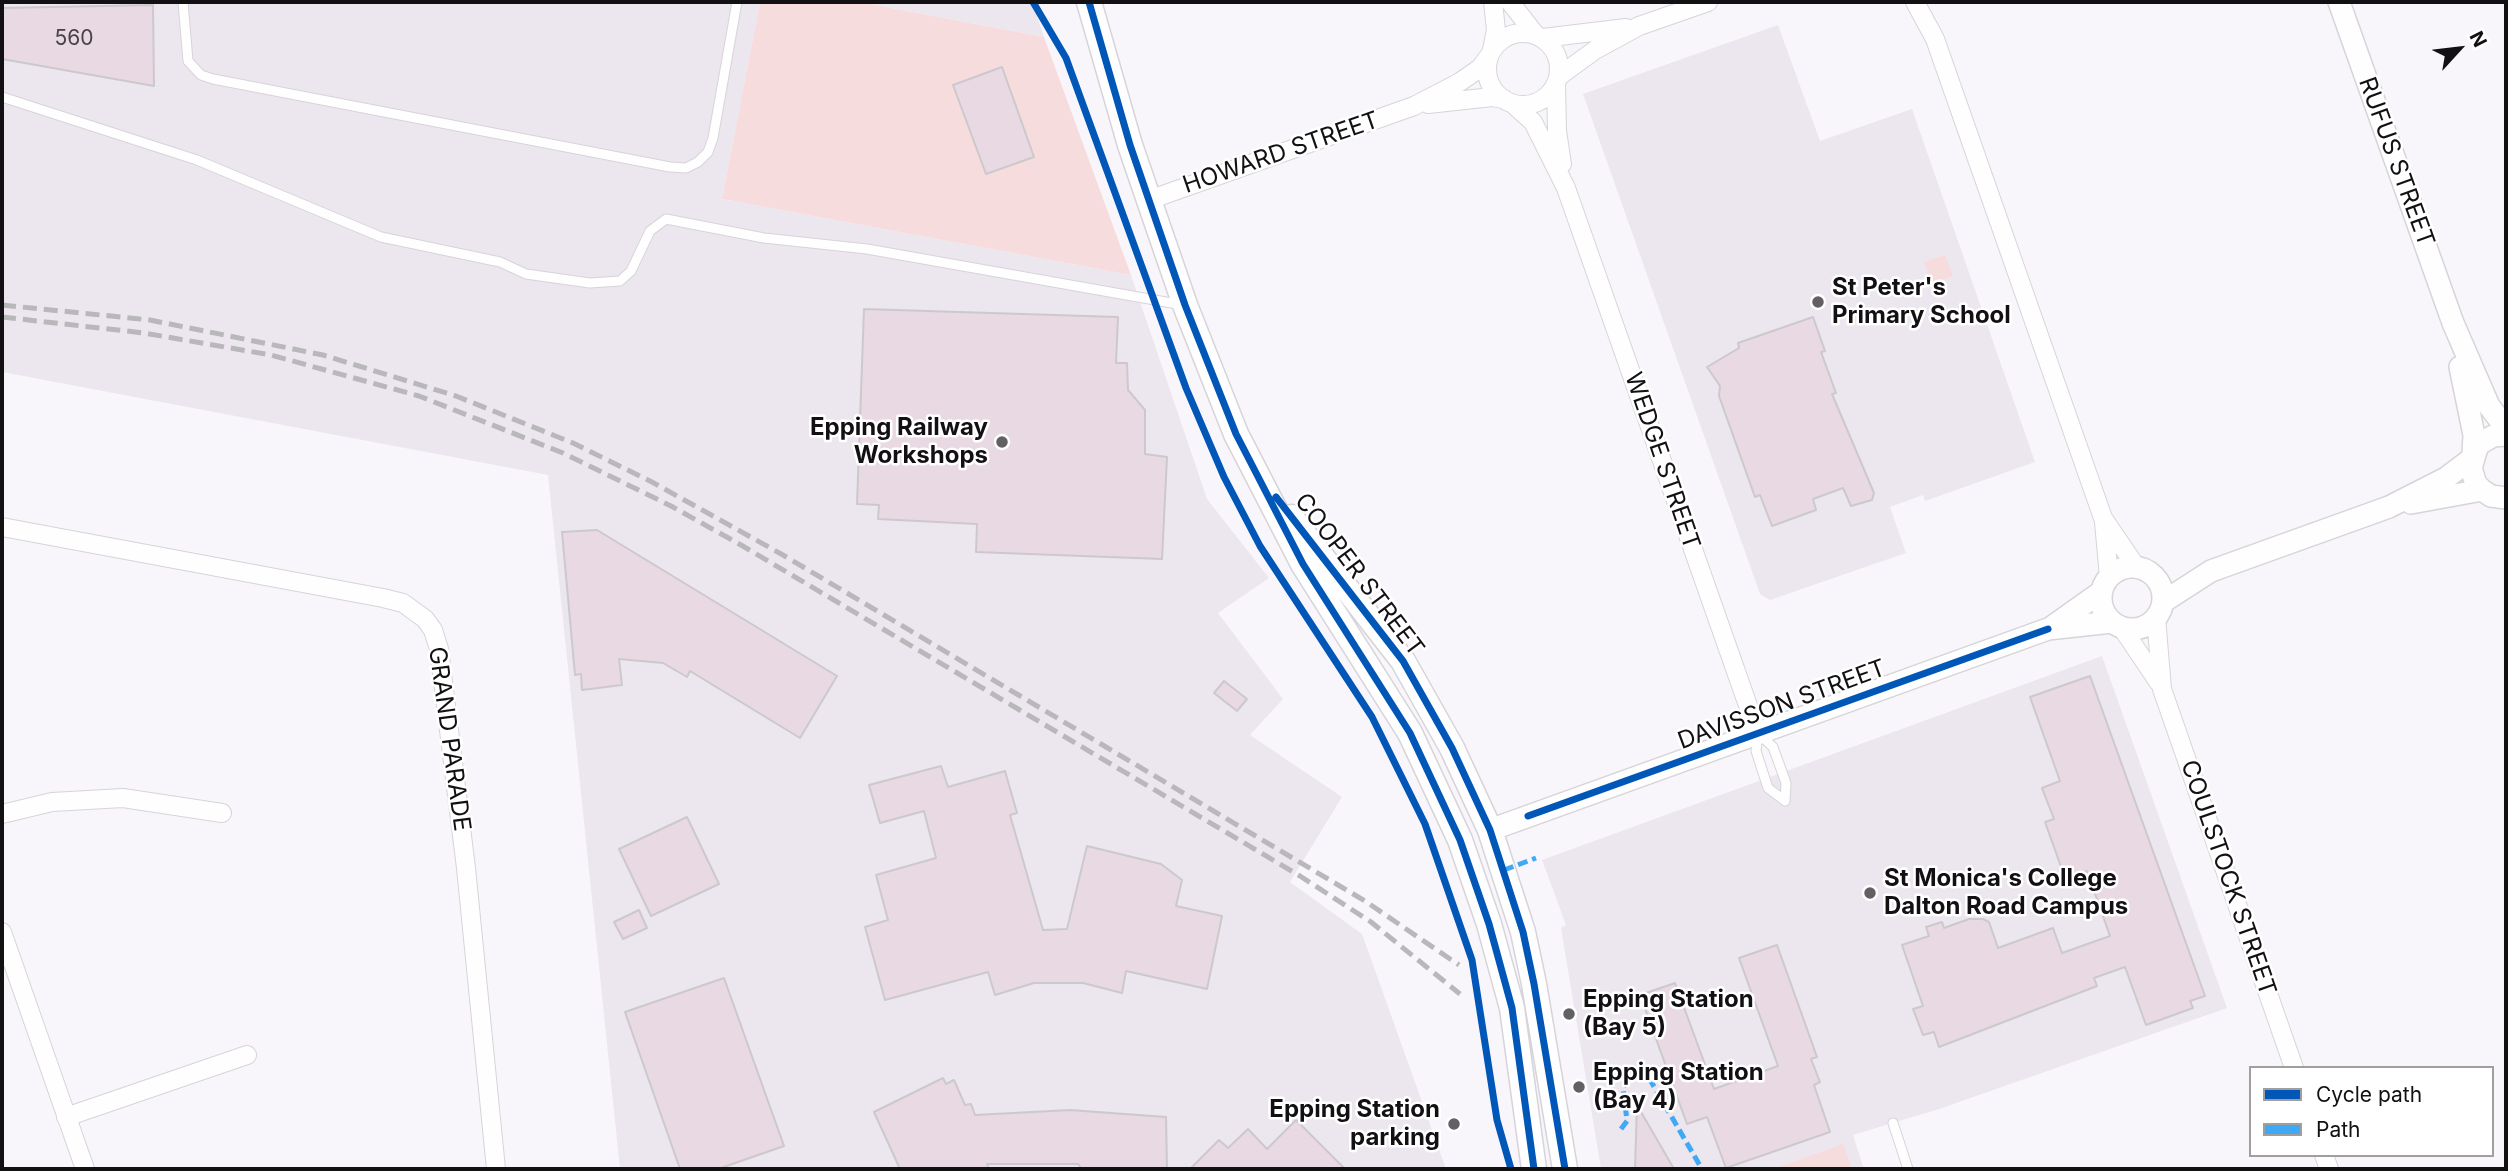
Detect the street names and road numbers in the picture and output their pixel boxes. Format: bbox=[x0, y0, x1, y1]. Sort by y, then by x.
street label: RUFUS STREET bbox=[2352, 73, 2440, 251]
street label: HOWARD STREET bbox=[1179, 106, 1383, 200]
street label: WEDGE STREET bbox=[1618, 369, 1706, 553]
street label: COOPER STREET bbox=[1288, 488, 1430, 662]
street label: GRAND PARADE bbox=[422, 645, 476, 833]
street label: DAVISSON STREET bbox=[1674, 654, 1890, 756]
street label: COULSTOCK STREET bbox=[2174, 757, 2282, 999]

